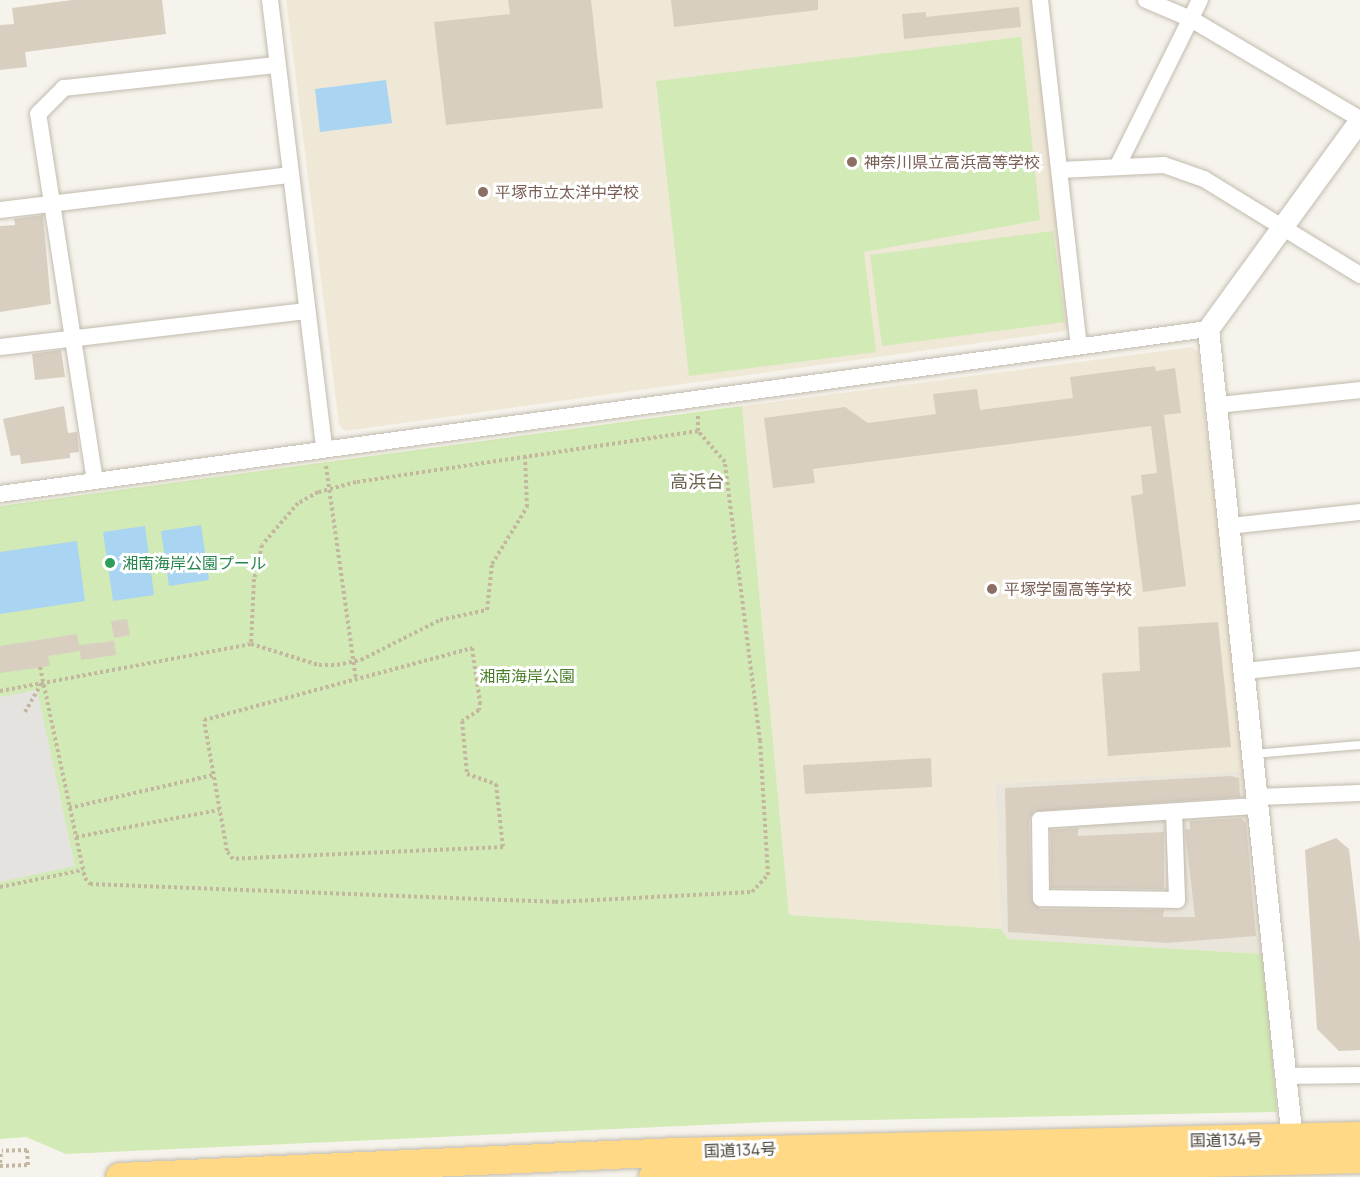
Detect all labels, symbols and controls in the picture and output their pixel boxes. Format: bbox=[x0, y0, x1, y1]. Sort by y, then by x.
place label: 神奈川県立高浜高等学校 bbox=[864, 152, 1040, 172]
marker: 神奈川県立高浜高等学校 bbox=[845, 155, 859, 169]
place label: 平塚市立太洋中学校 bbox=[495, 182, 639, 202]
marker: 平塚市立太洋中学校 bbox=[476, 185, 490, 199]
district label: 高浜台 bbox=[670, 470, 724, 492]
place label: 湘南海岸公園プール bbox=[122, 553, 266, 573]
marker: 湘南海岸公園プール bbox=[103, 556, 117, 570]
place label: 平塚学園高等学校 bbox=[1004, 579, 1132, 599]
marker: 平塚学園高等学校 bbox=[985, 582, 999, 596]
park label: 湘南海岸公園 bbox=[479, 666, 575, 686]
street label: 国道134号 bbox=[1190, 1130, 1262, 1150]
street label: 国道134号 bbox=[703, 1139, 777, 1161]

